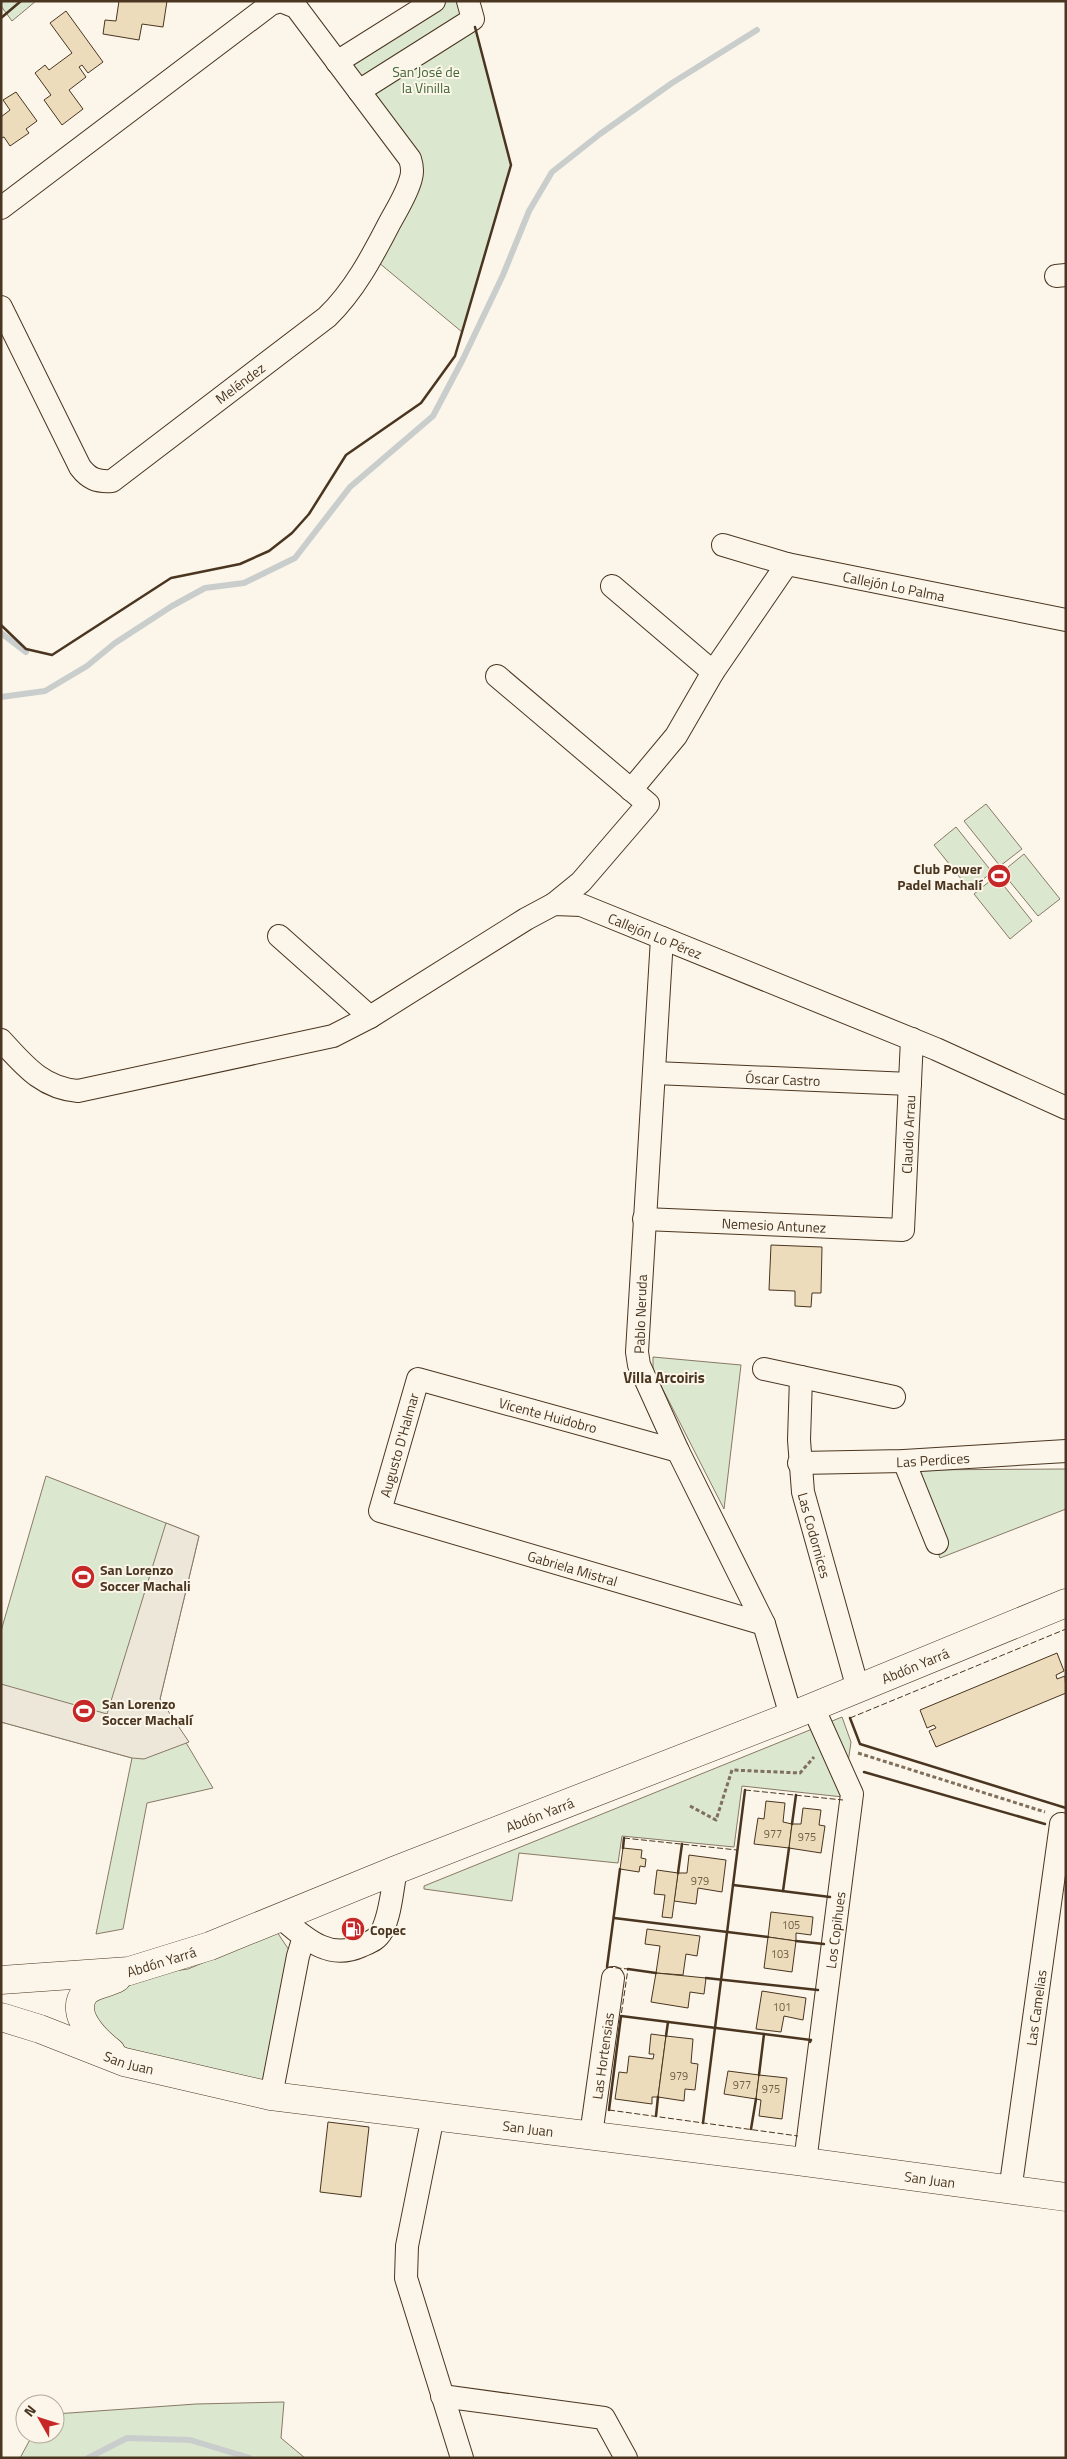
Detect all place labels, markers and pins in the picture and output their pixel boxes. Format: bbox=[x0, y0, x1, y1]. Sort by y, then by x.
place label: Club Power Padel Machalí bbox=[897, 858, 983, 895]
sports icon: Club Power Padel Machalí bbox=[986, 863, 1012, 889]
place label: San Lorenzo Soccer Machali bbox=[100, 1559, 191, 1596]
sports icon: San Lorenzo Soccer Machali bbox=[70, 1564, 96, 1590]
place label: San Lorenzo Soccer Machalí bbox=[102, 1693, 194, 1730]
sports icon: San Lorenzo Soccer Machalí bbox=[71, 1698, 97, 1724]
fuel station icon: Copec bbox=[340, 1916, 366, 1942]
place label: Copec bbox=[370, 1919, 406, 1940]

